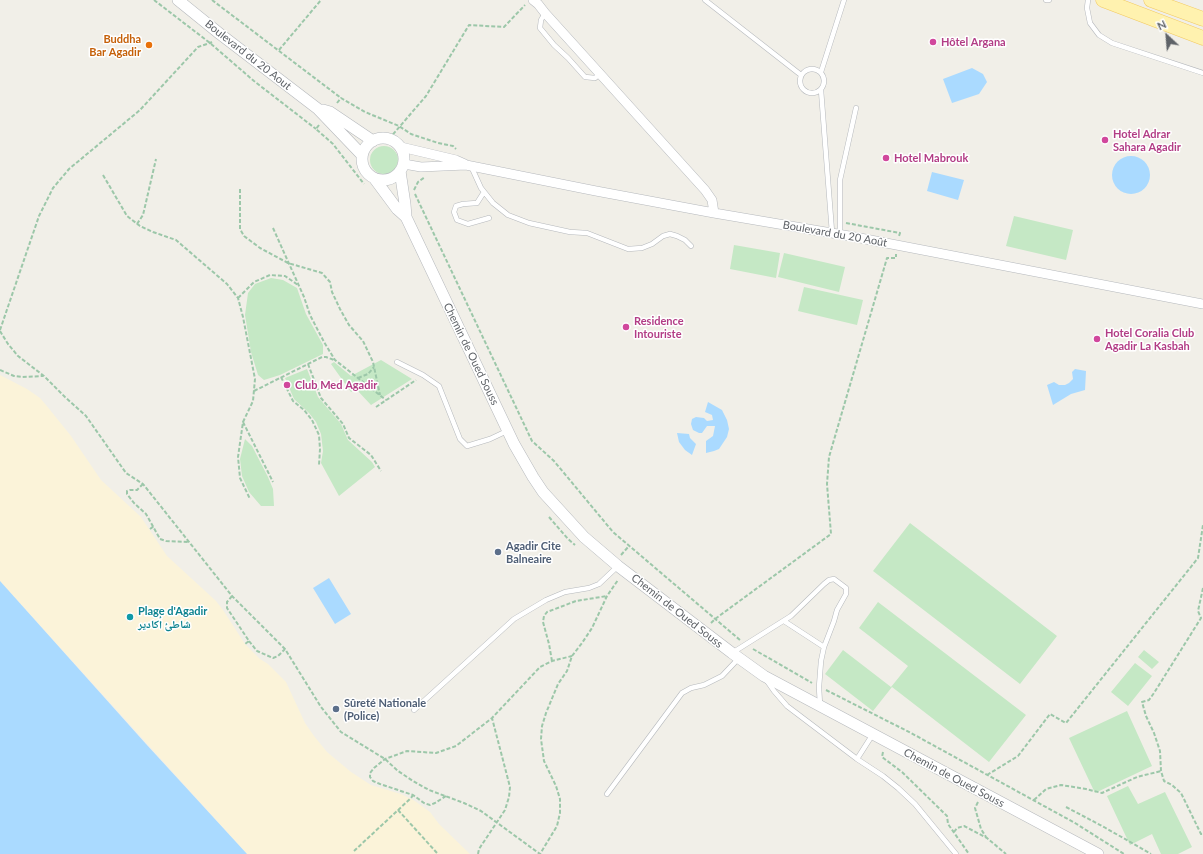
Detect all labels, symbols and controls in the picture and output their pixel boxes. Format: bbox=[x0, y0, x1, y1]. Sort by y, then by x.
north arrow bbox=[1147, 16, 1187, 56]
street label: Boulevard du 20 Aout bbox=[202, 17, 294, 93]
text: N bbox=[1155, 17, 1168, 32]
place label: Buddha Bar Agadir bbox=[89, 32, 141, 58]
place label: Hôtel Argana bbox=[941, 35, 1006, 49]
marker: Hôtel Argana bbox=[928, 37, 938, 47]
marker: Buddha Bar Agadir bbox=[144, 40, 154, 50]
place label: Hotel Adrar Sahara Agadir bbox=[1113, 127, 1181, 153]
marker: Hotel Adrar Sahara Agadir bbox=[1100, 135, 1110, 145]
place label: Hotel Mabrouk bbox=[894, 151, 968, 165]
marker: Hotel Mabrouk bbox=[881, 153, 891, 163]
street label: Boulevard du 20 Août bbox=[782, 218, 888, 250]
street label: Chemin de Oued Souss bbox=[440, 301, 502, 407]
place label: Residence Intouriste bbox=[634, 314, 684, 340]
marker: Residence Intouriste bbox=[621, 322, 631, 332]
place label: Hotel Coralia Club Agadir La Kasbah bbox=[1105, 326, 1194, 352]
marker: Hotel Coralia Club Agadir La Kasbah bbox=[1092, 334, 1102, 344]
place label: Club Med Agadir bbox=[295, 378, 377, 392]
marker: Club Med Agadir bbox=[282, 380, 292, 390]
place label: Agadir Cite Balneaire bbox=[506, 539, 561, 565]
marker: Agadir Cite Balneaire bbox=[493, 547, 503, 557]
street label: Chemin de Oued Souss bbox=[629, 571, 725, 651]
place label: Plage d'Agadir شاطئ أكادير bbox=[138, 604, 207, 630]
marker: Plage d'Agadir شاطئ أكادير bbox=[125, 612, 135, 622]
place label: Sûreté Nationale (Police) bbox=[344, 696, 426, 722]
marker: Sûreté Nationale (Police) bbox=[331, 704, 341, 714]
street label: Chemin de Oued Souss bbox=[901, 746, 1007, 810]

